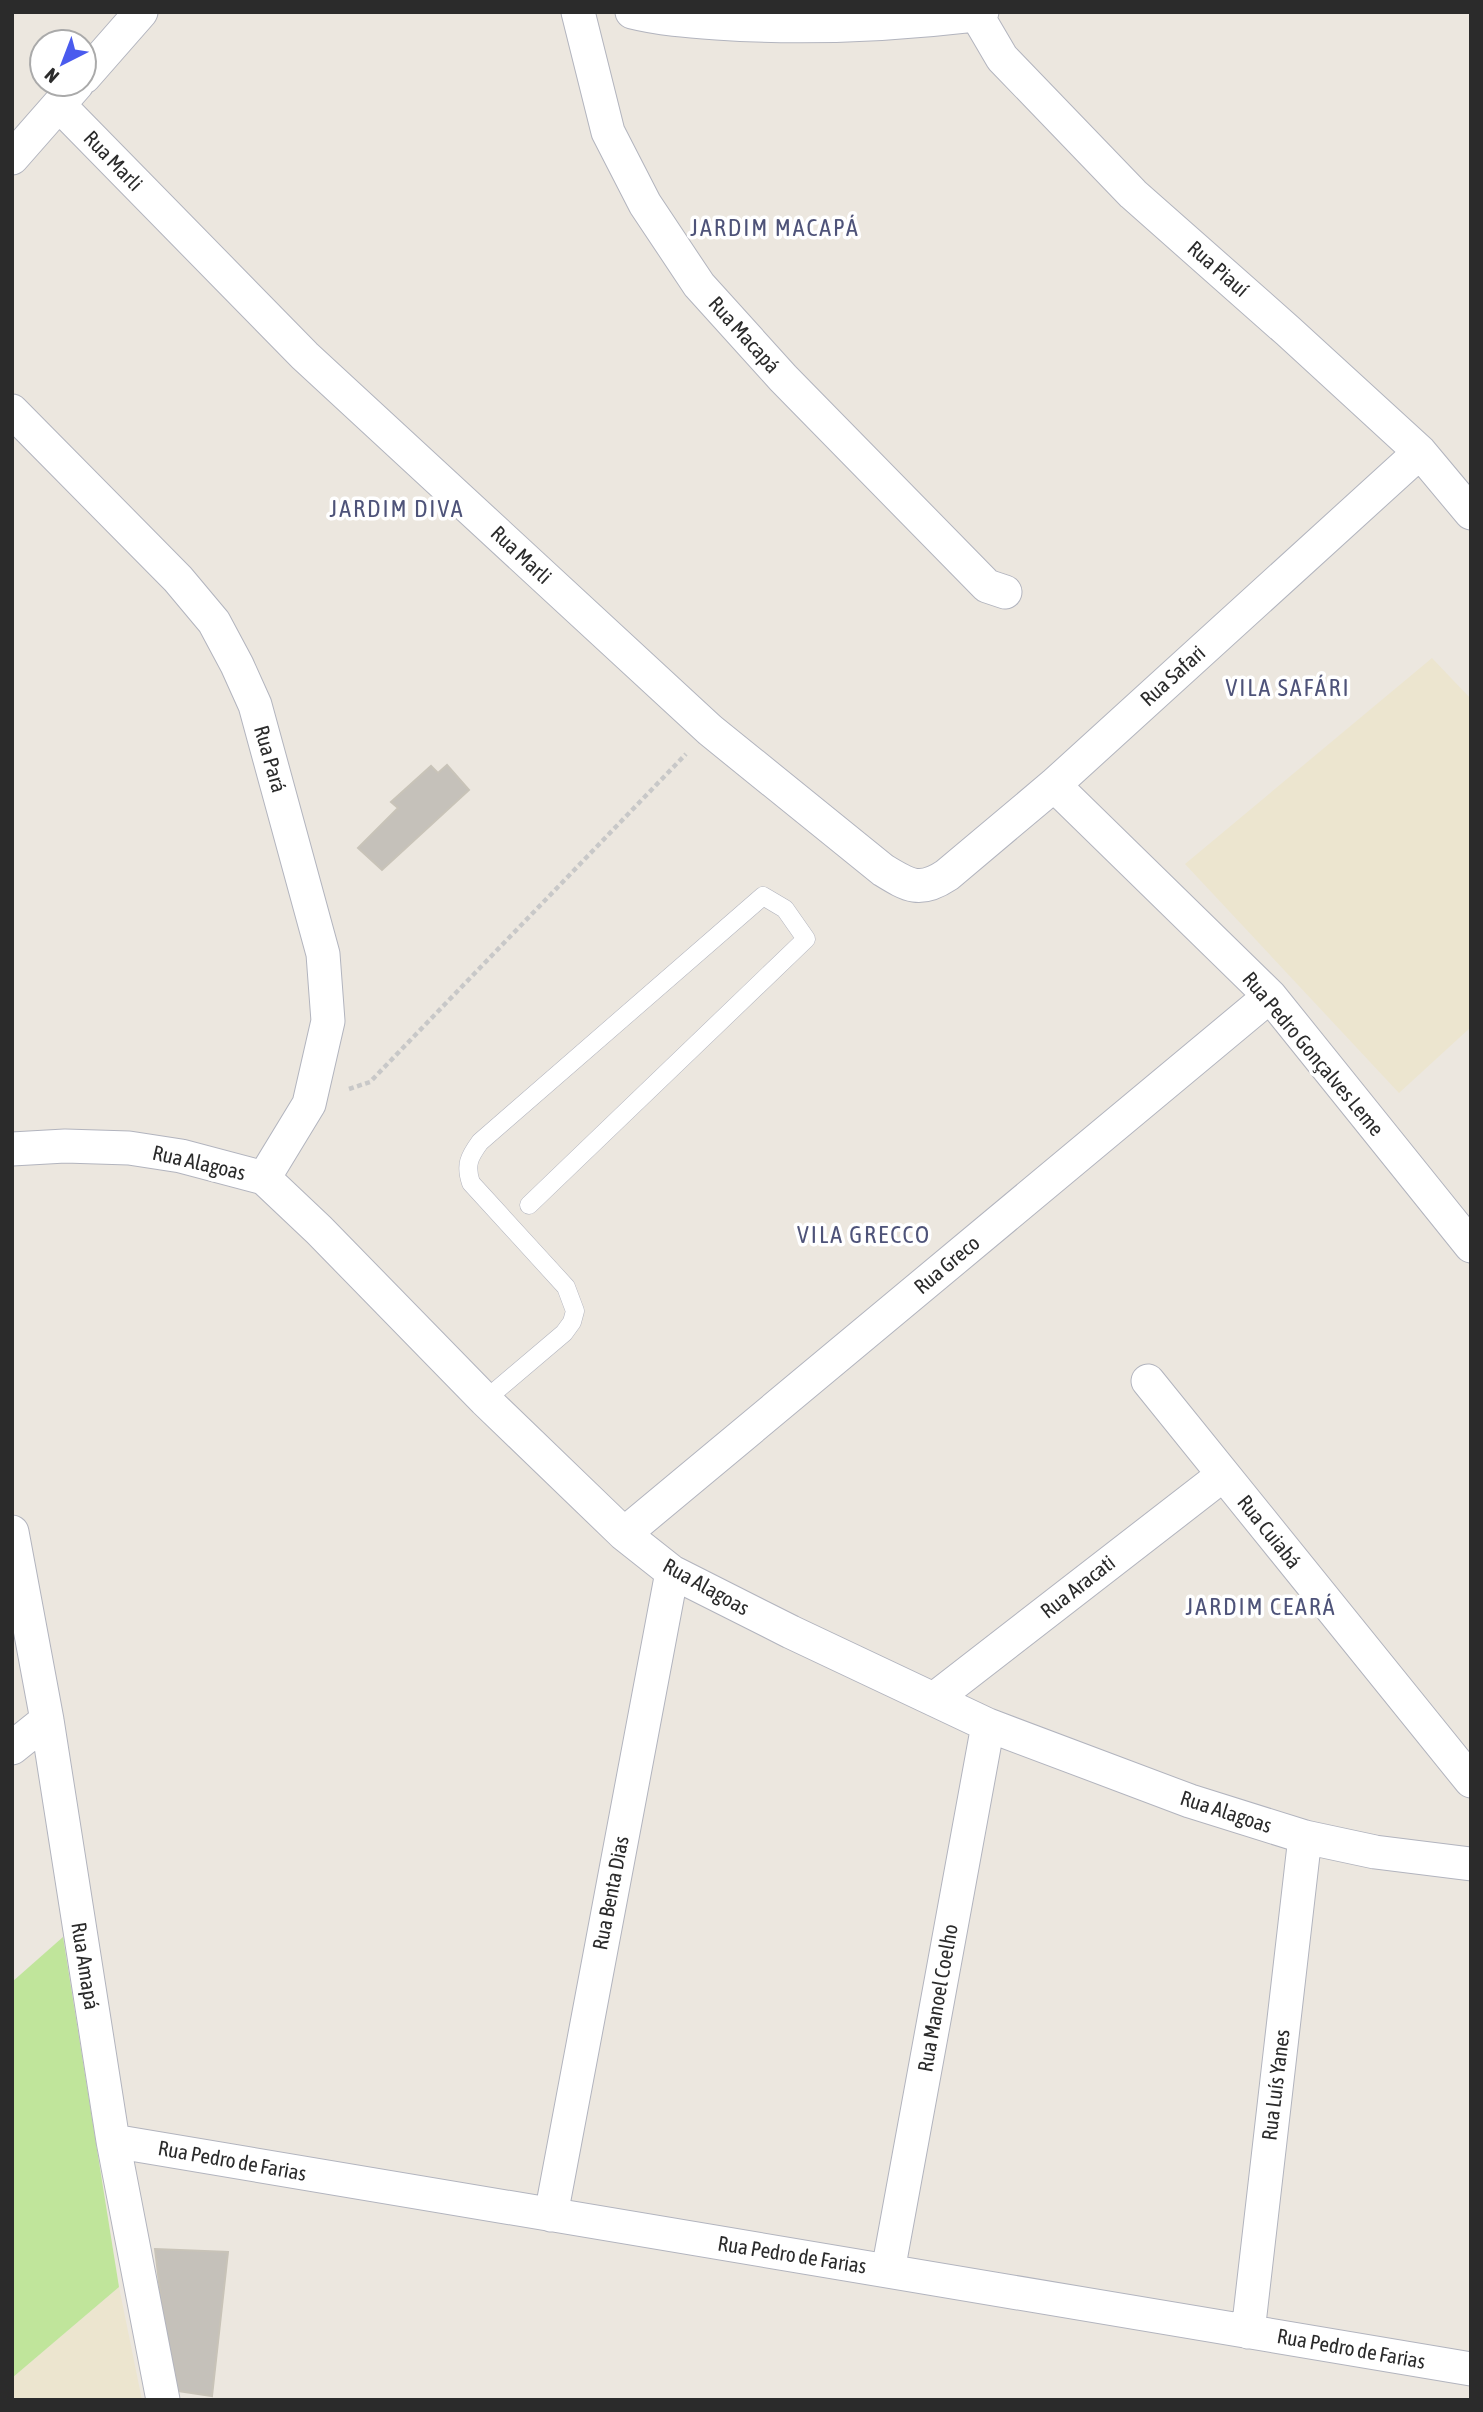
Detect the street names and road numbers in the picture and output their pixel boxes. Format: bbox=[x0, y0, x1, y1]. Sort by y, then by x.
street label: Rua Marli bbox=[79, 125, 148, 195]
street label: Rua Piauí bbox=[1183, 235, 1254, 301]
street label: Rua Macapá bbox=[704, 291, 785, 377]
street label: Rua Marli bbox=[487, 520, 557, 588]
street label: Rua Safari bbox=[1135, 640, 1210, 710]
street label: Rua Pará bbox=[250, 723, 292, 795]
street label: Rua Pedro Gonçalves Leme bbox=[1238, 967, 1389, 1140]
street label: Rua Alagoas bbox=[150, 1140, 248, 1184]
street label: Rua Greco bbox=[909, 1230, 984, 1298]
street label: Rua Cuiabá bbox=[1233, 1490, 1307, 1573]
street label: Rua Aracati bbox=[1036, 1550, 1119, 1623]
street label: Rua Alagoas bbox=[659, 1553, 754, 1620]
street label: Rua Alagoas bbox=[1178, 1785, 1275, 1837]
street label: Rua Benta Dias bbox=[587, 1834, 633, 1952]
street label: Rua Amapá bbox=[67, 1920, 105, 2011]
street label: Rua Manoel Coelho bbox=[912, 1922, 962, 2074]
street label: Rua Luís Yanes bbox=[1256, 2028, 1294, 2142]
street label: Rua Pedro de Farias bbox=[156, 2135, 308, 2185]
street label: Rua Pedro de Farias bbox=[716, 2230, 868, 2278]
street label: Rua Pedro de Farias bbox=[1275, 2323, 1427, 2373]

